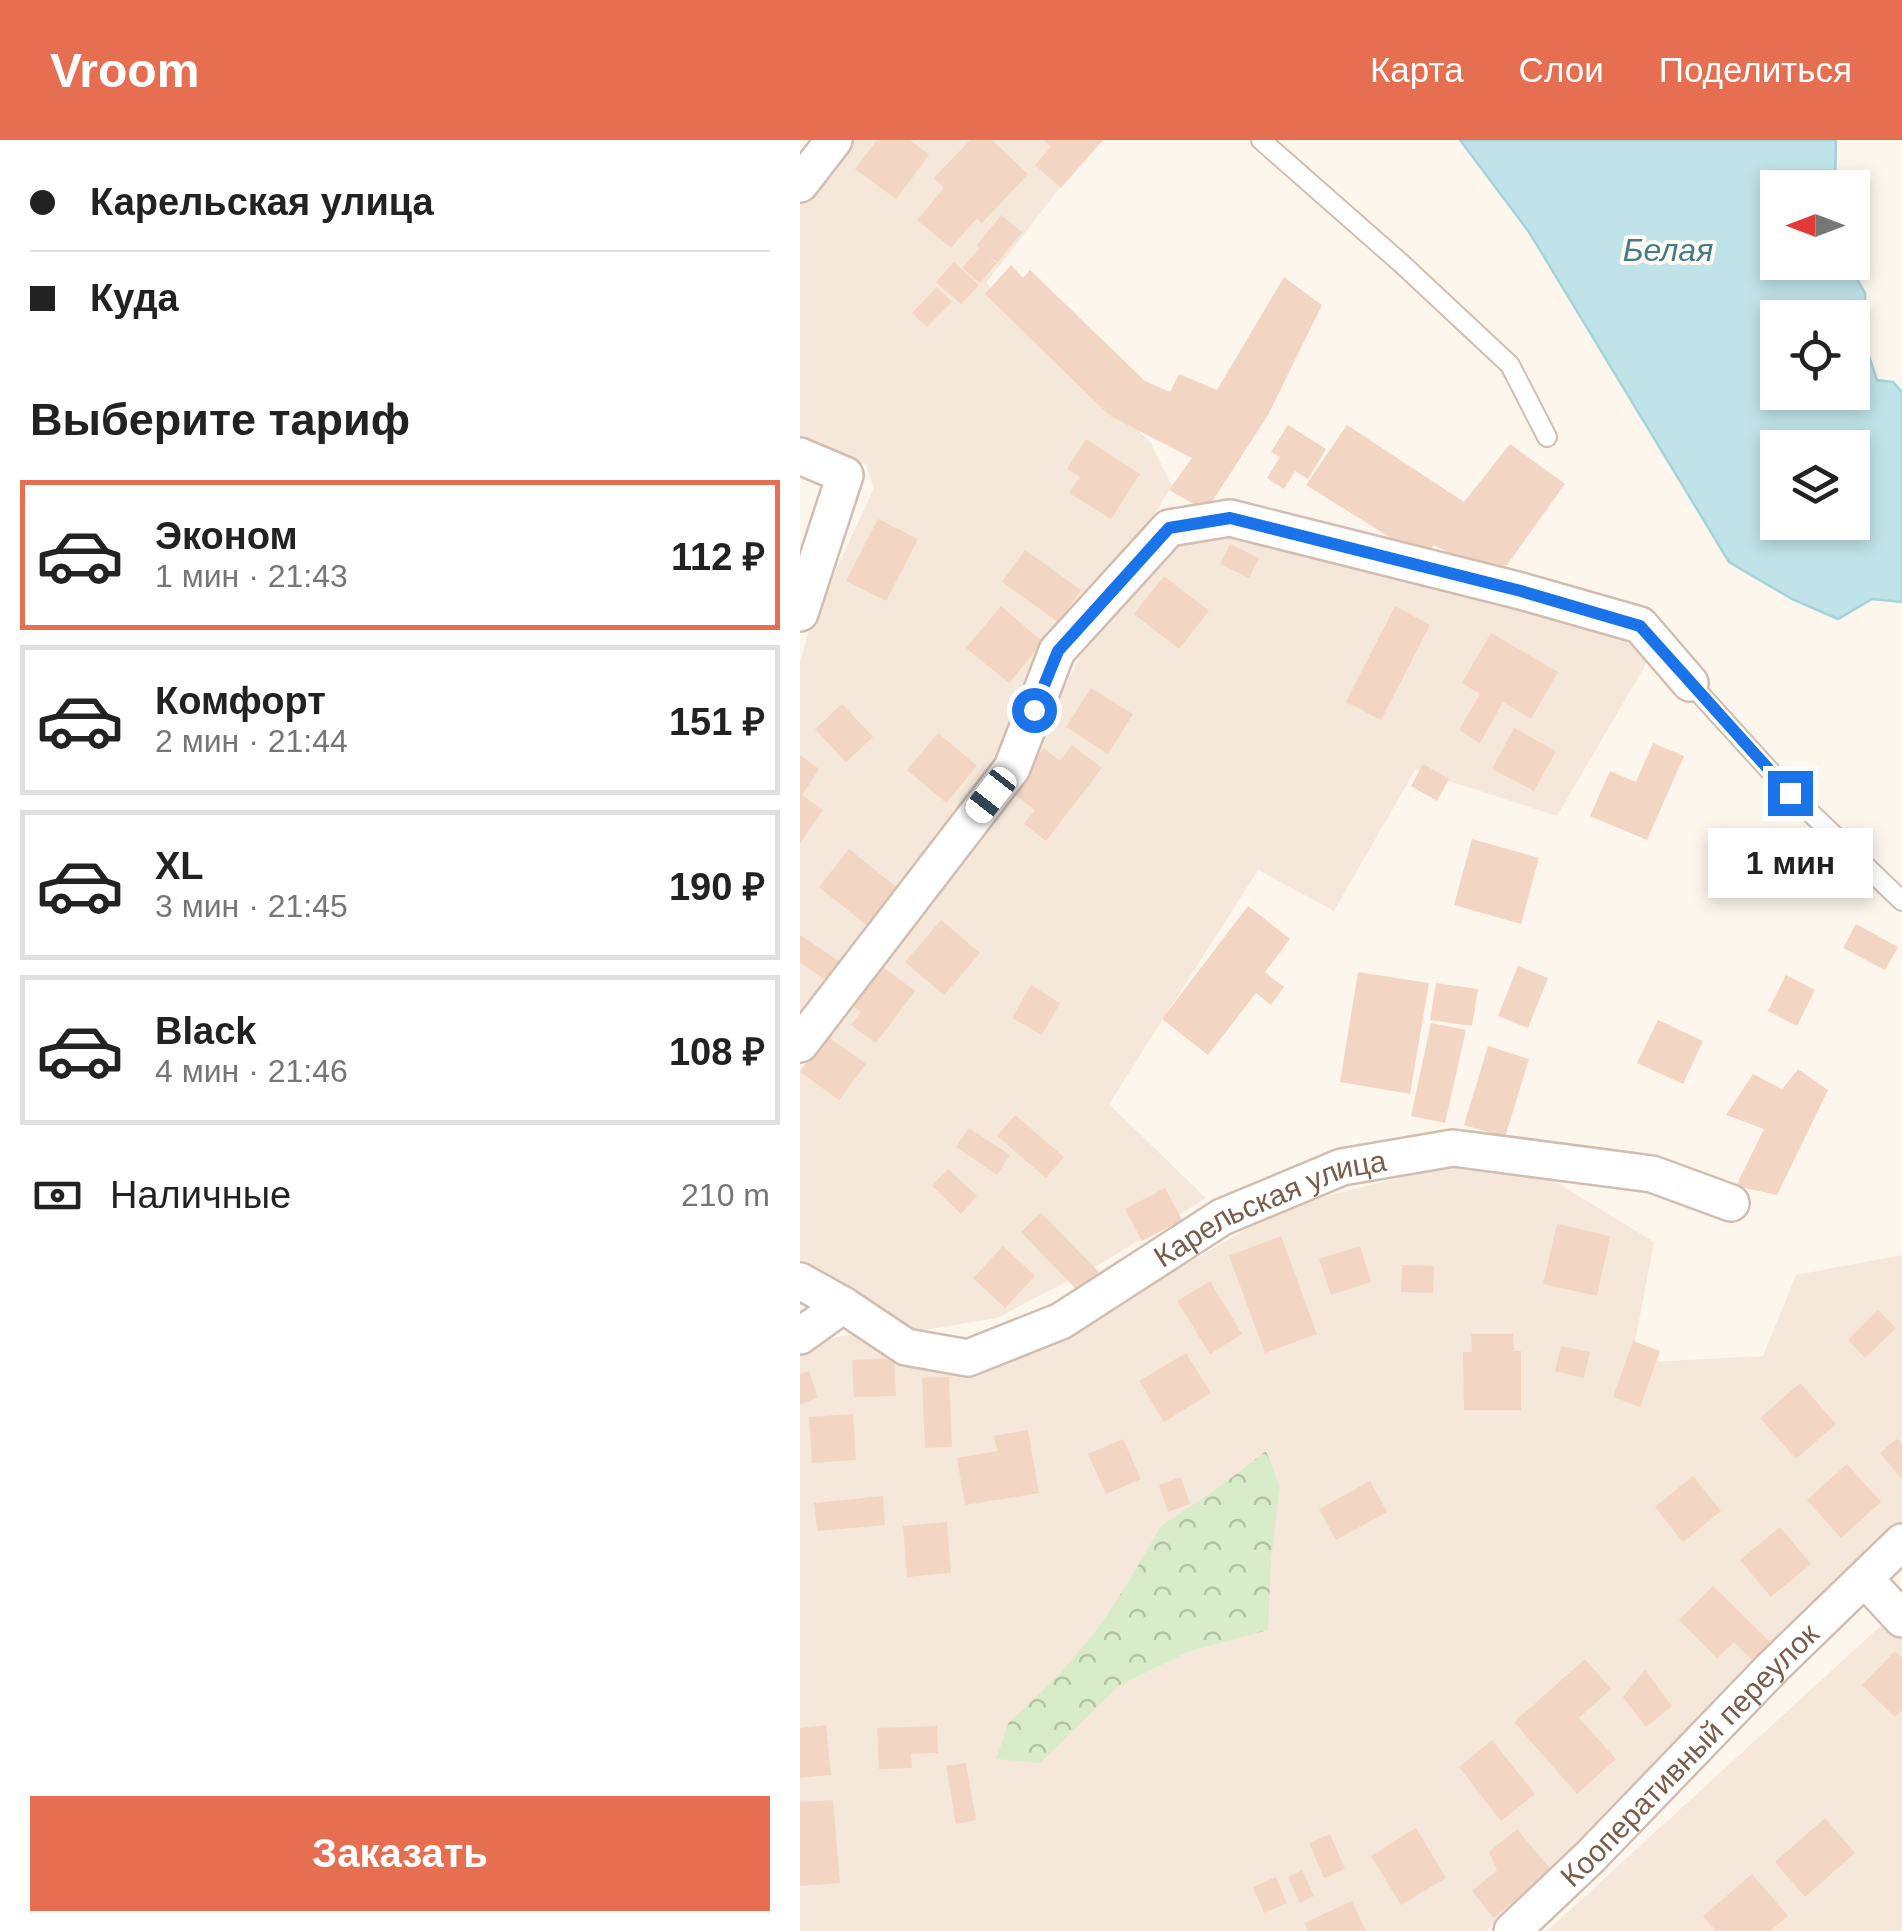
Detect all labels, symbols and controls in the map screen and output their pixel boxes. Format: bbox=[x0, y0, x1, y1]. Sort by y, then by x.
text: Vroom bbox=[50, 44, 199, 97]
text: Карта bbox=[1370, 50, 1464, 89]
text: Слои bbox=[1519, 50, 1604, 89]
text: Поделиться bbox=[1659, 50, 1852, 89]
north arrow bbox=[1760, 170, 1870, 280]
map controls bbox=[1760, 170, 1870, 540]
text: Карельская улица bbox=[90, 181, 434, 223]
water label: Белая bbox=[1623, 232, 1713, 268]
text: Куда bbox=[90, 277, 179, 319]
button: locate bbox=[1760, 300, 1870, 410]
text: Выберите тариф bbox=[30, 394, 410, 445]
button: layers bbox=[1760, 430, 1870, 540]
icon: car bbox=[35, 510, 125, 600]
text: Эконом bbox=[155, 515, 298, 557]
text: 112 ₽ bbox=[671, 536, 765, 578]
text: 1 мин · 21:43 bbox=[155, 558, 348, 594]
icon: car bbox=[35, 675, 125, 765]
text: Комфорт bbox=[155, 680, 326, 722]
route start bbox=[1012, 688, 1057, 733]
text: 151 ₽ bbox=[669, 701, 765, 743]
text: 2 мин · 21:44 bbox=[155, 723, 348, 759]
car bbox=[961, 762, 1021, 828]
route end bbox=[1768, 771, 1813, 816]
callout: 1 мин bbox=[1708, 828, 1872, 898]
icon: car bbox=[35, 840, 125, 930]
text: XL bbox=[155, 845, 204, 887]
text: 1 мин bbox=[1746, 845, 1835, 881]
text: 190 ₽ bbox=[669, 866, 765, 908]
text: 3 мин · 21:45 bbox=[155, 888, 348, 924]
icon: car bbox=[35, 1005, 125, 1095]
text: Black bbox=[155, 1010, 256, 1052]
text: 108 ₽ bbox=[669, 1031, 765, 1073]
text: 4 мин · 21:46 bbox=[155, 1053, 348, 1089]
street label: Карельская улица bbox=[1148, 1143, 1389, 1273]
icon: cash bbox=[30, 1168, 85, 1223]
text: Наличные bbox=[110, 1174, 291, 1216]
text: 210 m bbox=[681, 1177, 770, 1213]
street label: Кооперативный переулок bbox=[1554, 1616, 1825, 1893]
button: Заказать bbox=[30, 1796, 770, 1911]

